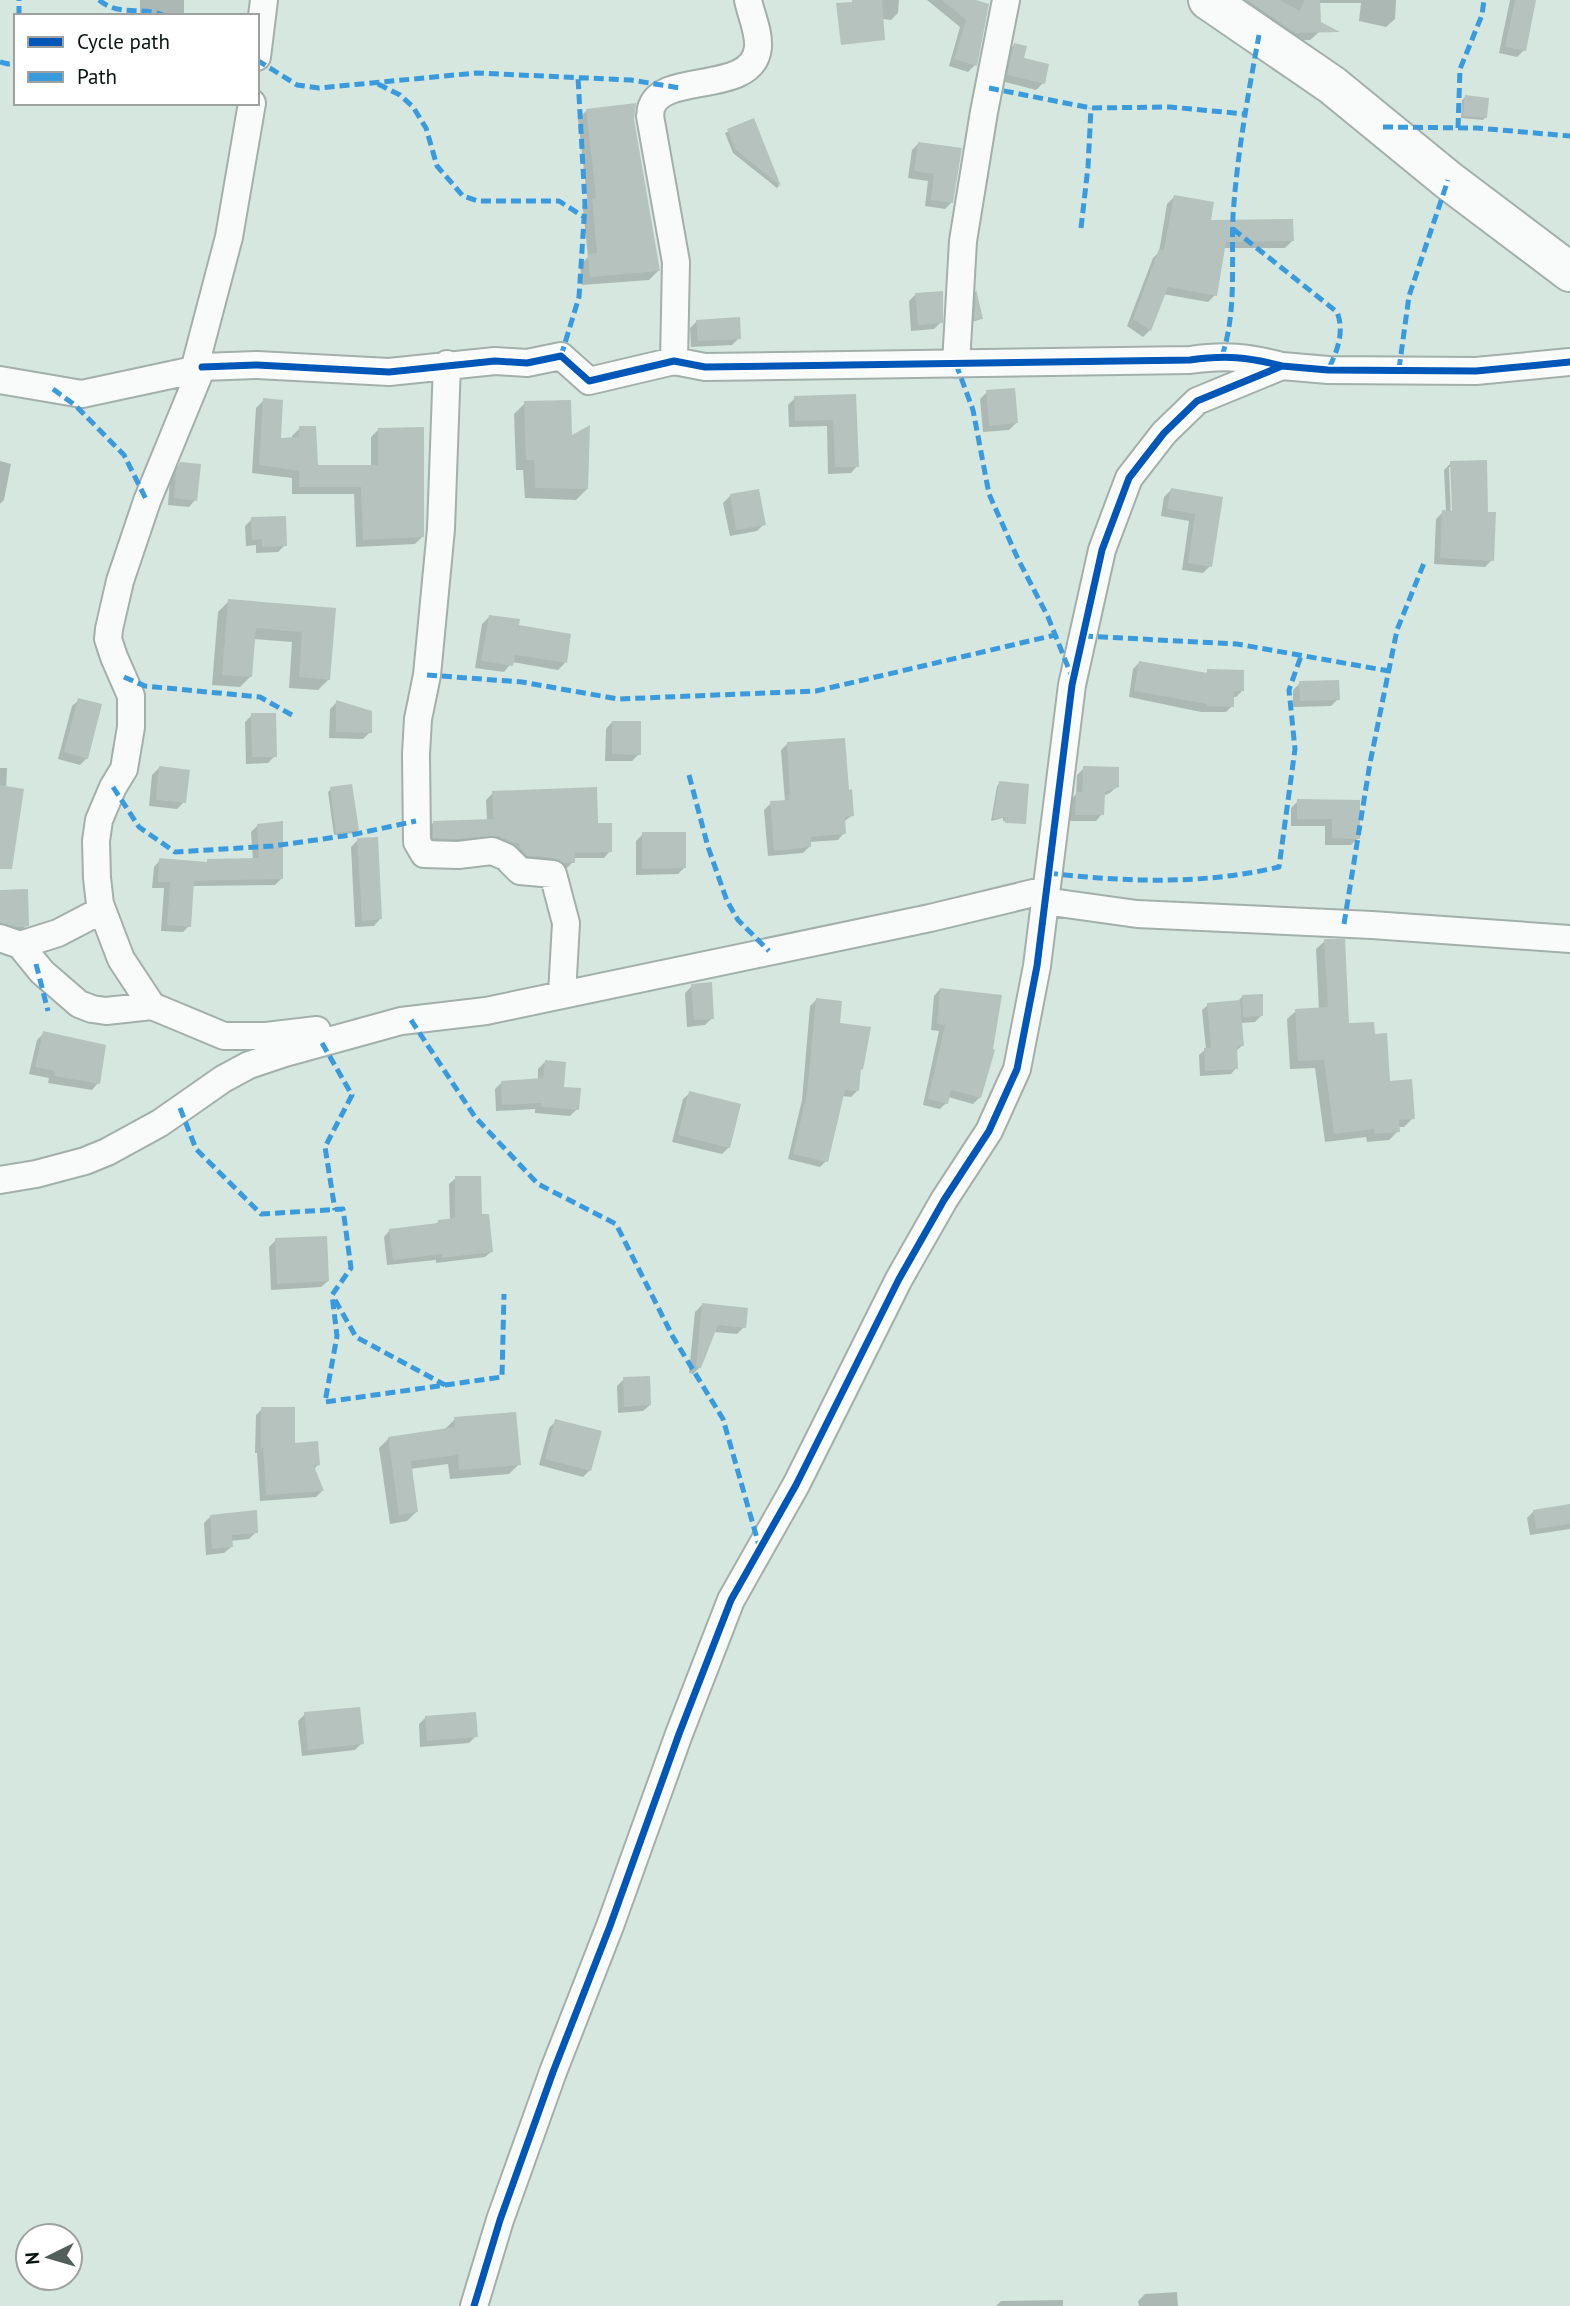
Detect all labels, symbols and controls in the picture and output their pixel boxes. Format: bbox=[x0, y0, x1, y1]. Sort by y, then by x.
legend bbox=[14, 14, 259, 105]
text: Cycle path bbox=[77, 28, 170, 55]
text: Path bbox=[77, 63, 117, 90]
north arrow bbox=[14, 2222, 84, 2292]
text: N bbox=[20, 2251, 45, 2266]

